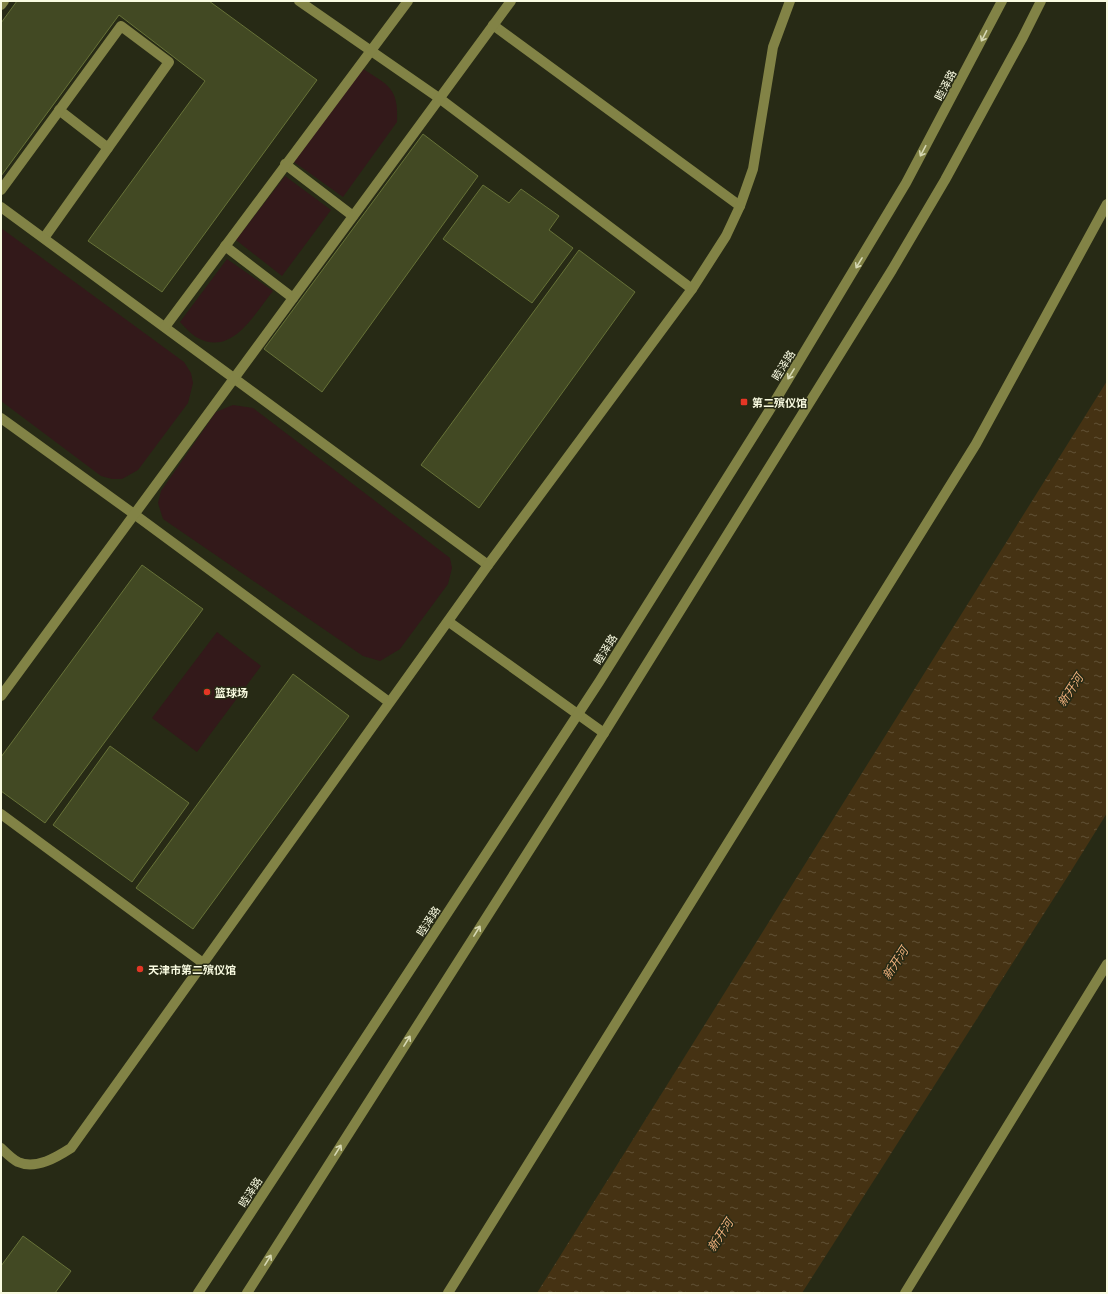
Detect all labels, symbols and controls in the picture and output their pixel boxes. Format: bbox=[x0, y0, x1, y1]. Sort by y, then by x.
one-way arrow bbox=[980, 29, 987, 41]
street label: 睦泽路 bbox=[932, 67, 958, 103]
one-way arrow bbox=[919, 144, 927, 156]
one-way arrow bbox=[854, 257, 862, 269]
street label: 睦泽路 bbox=[769, 348, 797, 382]
one-way arrow bbox=[787, 368, 795, 379]
place label: 第二殡仪馆 bbox=[752, 396, 807, 409]
marker: 第二殡仪馆 bbox=[739, 397, 749, 407]
street label: 睦泽路 bbox=[591, 632, 619, 666]
water label: 新开河 bbox=[1054, 669, 1087, 709]
place label: 篮球场 bbox=[215, 686, 248, 699]
marker: 篮球场 bbox=[202, 687, 212, 697]
street label: 睦泽路 bbox=[414, 904, 442, 938]
one-way arrow bbox=[473, 926, 481, 937]
water label: 新开河 bbox=[879, 942, 912, 982]
place label: 天津市第二殡仪馆 bbox=[148, 963, 236, 976]
marker: 天津市第二殡仪馆 bbox=[135, 964, 145, 974]
one-way arrow bbox=[404, 1035, 412, 1047]
one-way arrow bbox=[333, 1145, 342, 1156]
street label: 睦泽路 bbox=[236, 1175, 264, 1209]
water label: 新开河 bbox=[704, 1214, 737, 1254]
one-way arrow bbox=[264, 1255, 272, 1266]

